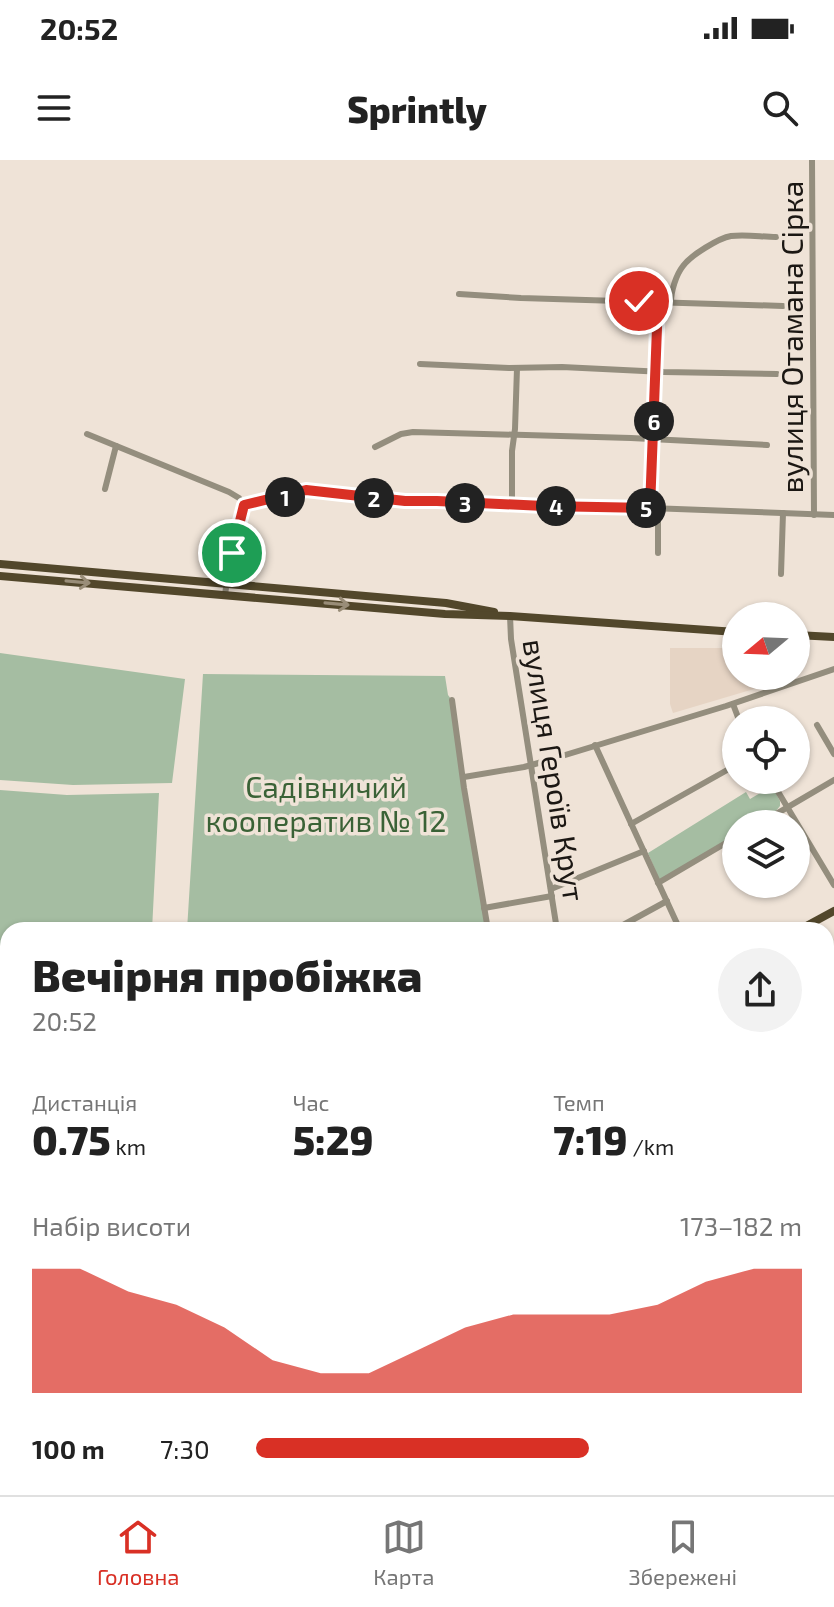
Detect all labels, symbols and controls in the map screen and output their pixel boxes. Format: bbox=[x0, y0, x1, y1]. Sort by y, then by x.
text: 20:52 bbox=[40, 10, 118, 46]
icon: menu bbox=[32, 86, 76, 130]
icon: search bbox=[758, 86, 802, 130]
text: Sprintly bbox=[347, 87, 487, 130]
street label: вулиця Отамана Сірка bbox=[773, 181, 810, 493]
pin bbox=[605, 267, 673, 335]
icon: check bbox=[617, 279, 661, 323]
pin: 6 bbox=[634, 401, 674, 441]
text: 6 bbox=[648, 408, 660, 434]
pin: 1 bbox=[265, 477, 305, 517]
pin: 2 bbox=[354, 478, 394, 518]
pin: 3 bbox=[445, 483, 485, 523]
text: 1 bbox=[280, 484, 290, 510]
text: 2 bbox=[368, 485, 380, 511]
pin: 4 bbox=[536, 486, 576, 526]
pin: 5 bbox=[626, 488, 666, 528]
text: 3 bbox=[459, 490, 471, 516]
text: 4 bbox=[549, 493, 563, 519]
text: 5 bbox=[640, 495, 652, 521]
pin bbox=[198, 519, 266, 587]
icon: arrive bbox=[210, 531, 254, 575]
one-way arrow bbox=[64, 575, 91, 590]
one-way arrow bbox=[323, 597, 350, 612]
north arrow bbox=[722, 602, 810, 690]
map controls bbox=[722, 602, 810, 898]
street label: вулиця Героїв Крут bbox=[515, 636, 594, 904]
button: locate bbox=[722, 706, 810, 794]
park label: Садівничий кооператив № 12 bbox=[206, 768, 446, 838]
button: layers bbox=[722, 810, 810, 898]
text: Вечірня пробіжка bbox=[32, 948, 422, 1001]
button: share bbox=[718, 948, 802, 1032]
text: 20:52 bbox=[32, 1005, 97, 1036]
text: Дистанція bbox=[32, 1089, 137, 1115]
text: Час bbox=[293, 1089, 329, 1115]
text: Темп bbox=[553, 1089, 605, 1115]
text: 0.75 bbox=[32, 1115, 111, 1163]
text: 5:29 bbox=[293, 1115, 373, 1163]
text: 7:19 bbox=[553, 1115, 628, 1163]
text: km bbox=[111, 1133, 146, 1159]
text: /km bbox=[628, 1133, 674, 1159]
text: Набір висоти bbox=[32, 1210, 191, 1241]
text: 173–182 m bbox=[680, 1210, 802, 1241]
text: 100 m bbox=[32, 1433, 105, 1464]
text: 7:30 bbox=[160, 1433, 210, 1464]
tab: Головна bbox=[97, 1515, 179, 1589]
tab: Карта bbox=[373, 1515, 434, 1589]
tab: Збережені bbox=[628, 1515, 737, 1589]

